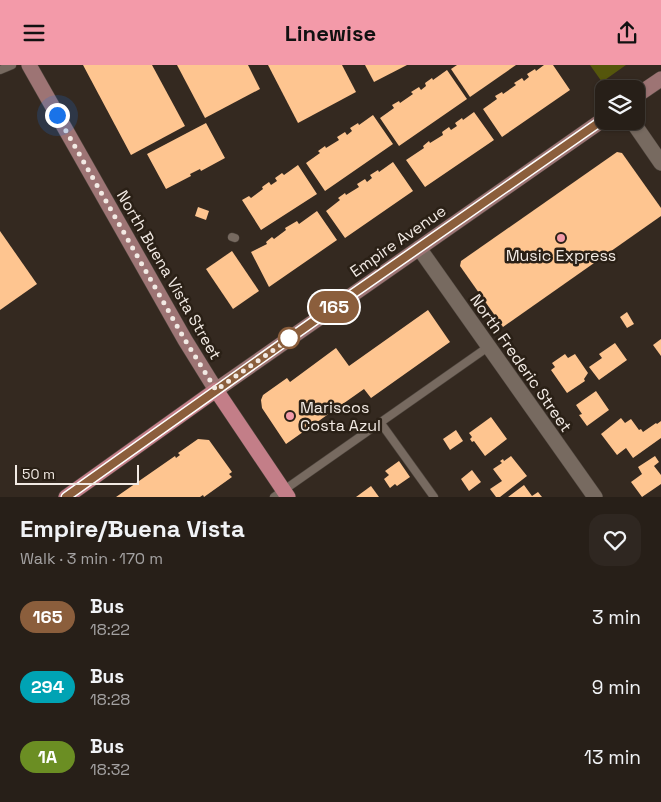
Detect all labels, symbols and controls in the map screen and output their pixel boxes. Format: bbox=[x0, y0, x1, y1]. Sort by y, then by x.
icon: menu bbox=[20, 19, 48, 47]
text: Linewise bbox=[285, 19, 376, 47]
icon: share bbox=[613, 19, 641, 47]
map controls bbox=[595, 80, 645, 130]
button: layers bbox=[595, 80, 645, 130]
your location bbox=[45, 103, 70, 128]
street label: North Buena Vista Street bbox=[112, 187, 226, 363]
street label: Empire Avenue bbox=[346, 200, 450, 282]
marker: Music Express bbox=[555, 232, 567, 244]
place label: Music Express bbox=[506, 245, 616, 266]
street label: North Frederic Street bbox=[465, 290, 577, 436]
line badge: 165 bbox=[305, 291, 363, 323]
text: 165 bbox=[319, 295, 349, 318]
unlabelled marker bbox=[278, 327, 300, 349]
place label: Mariscos Costa Azul bbox=[300, 397, 381, 436]
marker: Mariscos Costa Azul bbox=[284, 410, 296, 422]
scale bar bbox=[15, 462, 139, 485]
text: 50 m bbox=[22, 465, 55, 483]
text: Empire/Buena Vista bbox=[20, 513, 245, 544]
button: heart bbox=[589, 514, 641, 566]
text: Walk · 3 min · 170 m bbox=[20, 548, 163, 569]
text: Bus bbox=[90, 594, 124, 619]
text: 165 bbox=[32, 605, 63, 628]
text: 3 min bbox=[592, 605, 641, 630]
text: 18:22 bbox=[90, 619, 130, 640]
text: Bus bbox=[90, 664, 124, 689]
text: 294 bbox=[31, 675, 64, 698]
text: 9 min bbox=[592, 675, 641, 700]
text: 18:28 bbox=[90, 689, 130, 710]
text: Bus bbox=[90, 734, 124, 759]
text: 1A bbox=[38, 745, 57, 768]
text: 13 min bbox=[584, 745, 641, 770]
text: 18:32 bbox=[90, 759, 130, 780]

